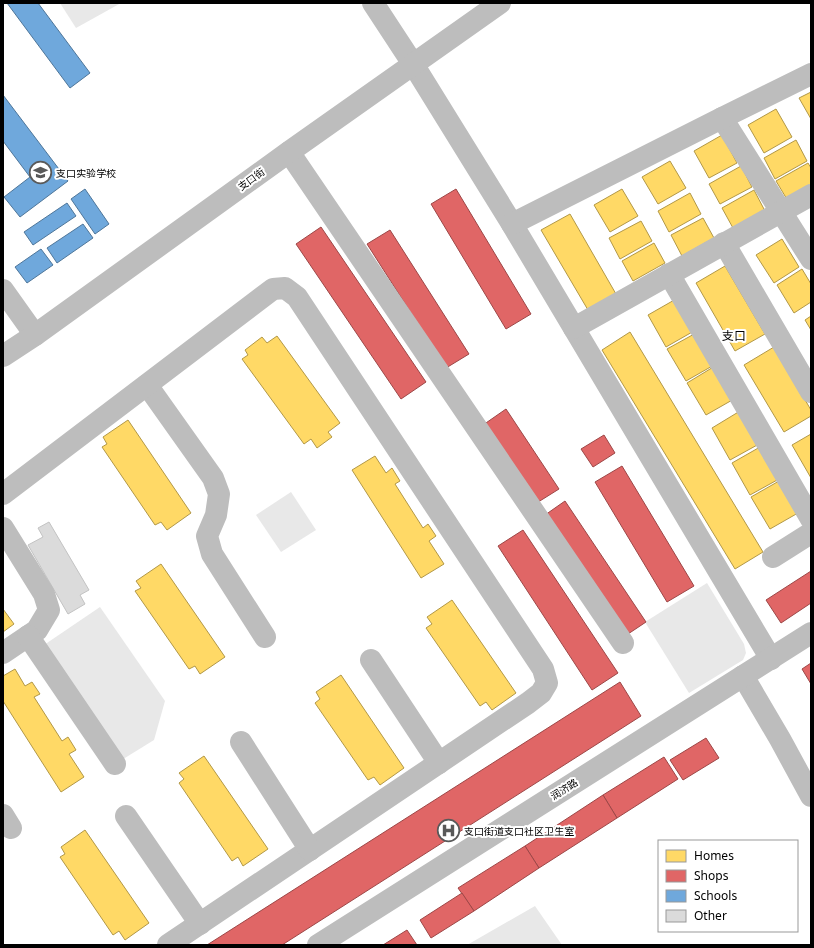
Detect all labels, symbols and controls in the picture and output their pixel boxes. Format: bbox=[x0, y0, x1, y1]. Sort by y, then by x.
school or university icon: 支口实验学校 bbox=[27, 160, 53, 186]
street label: 支口街 bbox=[235, 165, 267, 193]
place label: 支口实验学校 bbox=[56, 166, 116, 180]
district label: 支口 bbox=[722, 327, 746, 344]
street label: 润济路 bbox=[548, 775, 580, 803]
hospital icon: 支口街道支口社区卫生室 bbox=[436, 818, 462, 844]
place label: 支口街道支口社区卫生室 bbox=[464, 824, 574, 838]
legend bbox=[658, 840, 798, 932]
text: Homes bbox=[694, 847, 734, 864]
text: Shops bbox=[694, 867, 729, 884]
text: Schools bbox=[694, 887, 737, 904]
text: Other bbox=[694, 907, 727, 924]

